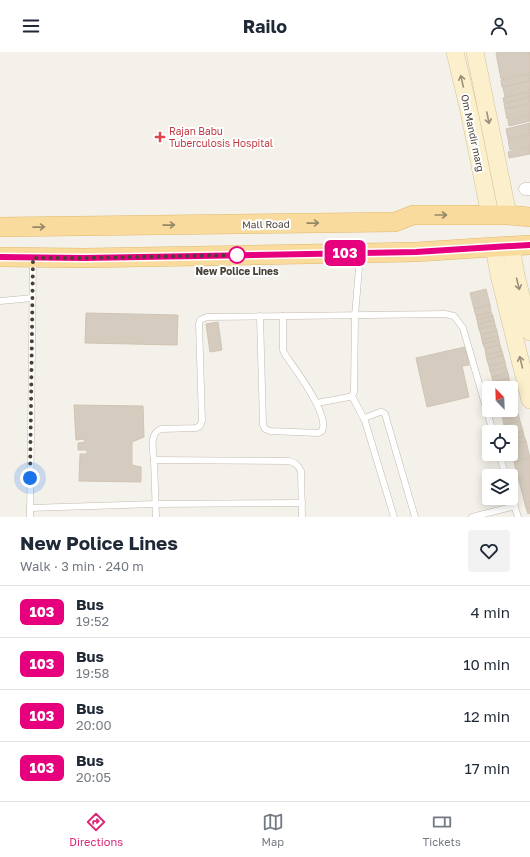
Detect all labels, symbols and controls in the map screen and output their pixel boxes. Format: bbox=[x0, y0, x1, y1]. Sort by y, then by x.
icon: menu bbox=[20, 15, 42, 37]
text: Railo bbox=[243, 15, 287, 37]
icon: person bbox=[488, 15, 510, 37]
one-way arrow bbox=[457, 75, 465, 88]
street label: Om Mandir marg bbox=[459, 93, 487, 173]
one-way arrow bbox=[485, 111, 493, 124]
place label: Rajan Babu Tuberculosis Hospital bbox=[169, 125, 273, 149]
marker: Rajan Babu Tuberculosis Hospital bbox=[154, 131, 166, 143]
one-way arrow bbox=[434, 211, 447, 219]
street label: Mall Road bbox=[242, 218, 290, 230]
one-way arrow bbox=[306, 219, 319, 227]
one-way arrow bbox=[162, 221, 175, 229]
one-way arrow bbox=[32, 223, 45, 231]
line badge: 103 bbox=[322, 240, 368, 266]
text: 103 bbox=[333, 244, 357, 261]
marker: New Police Lines bbox=[228, 246, 246, 264]
place label: New Police Lines bbox=[195, 265, 279, 277]
one-way arrow bbox=[515, 278, 522, 291]
one-way arrow bbox=[516, 356, 524, 369]
north arrow bbox=[482, 381, 518, 417]
map controls bbox=[482, 381, 518, 505]
button: locate bbox=[482, 425, 518, 461]
your location bbox=[20, 468, 40, 488]
button: layers bbox=[482, 469, 518, 505]
button: heart bbox=[468, 530, 510, 572]
text: New Police Lines bbox=[20, 531, 178, 554]
text: Walk · 3 min · 240 m bbox=[20, 558, 144, 574]
text: Bus bbox=[76, 595, 104, 613]
text: 103 bbox=[30, 603, 54, 620]
text: 4 min bbox=[471, 603, 510, 621]
text: 19:52 bbox=[76, 613, 109, 629]
text: Bus bbox=[76, 647, 104, 665]
text: 103 bbox=[30, 655, 54, 672]
text: 10 min bbox=[463, 655, 510, 673]
text: 19:58 bbox=[76, 665, 110, 681]
text: Bus bbox=[76, 699, 104, 717]
text: 103 bbox=[30, 707, 54, 724]
text: 12 min bbox=[464, 707, 510, 725]
text: 20:00 bbox=[76, 717, 112, 733]
text: Bus bbox=[76, 751, 104, 769]
text: 103 bbox=[30, 759, 54, 776]
text: 17 min bbox=[465, 759, 510, 777]
text: 20:05 bbox=[76, 769, 111, 785]
tab: Directions bbox=[69, 811, 123, 848]
tab: Map bbox=[261, 811, 284, 848]
tab: Tickets bbox=[422, 811, 461, 848]

